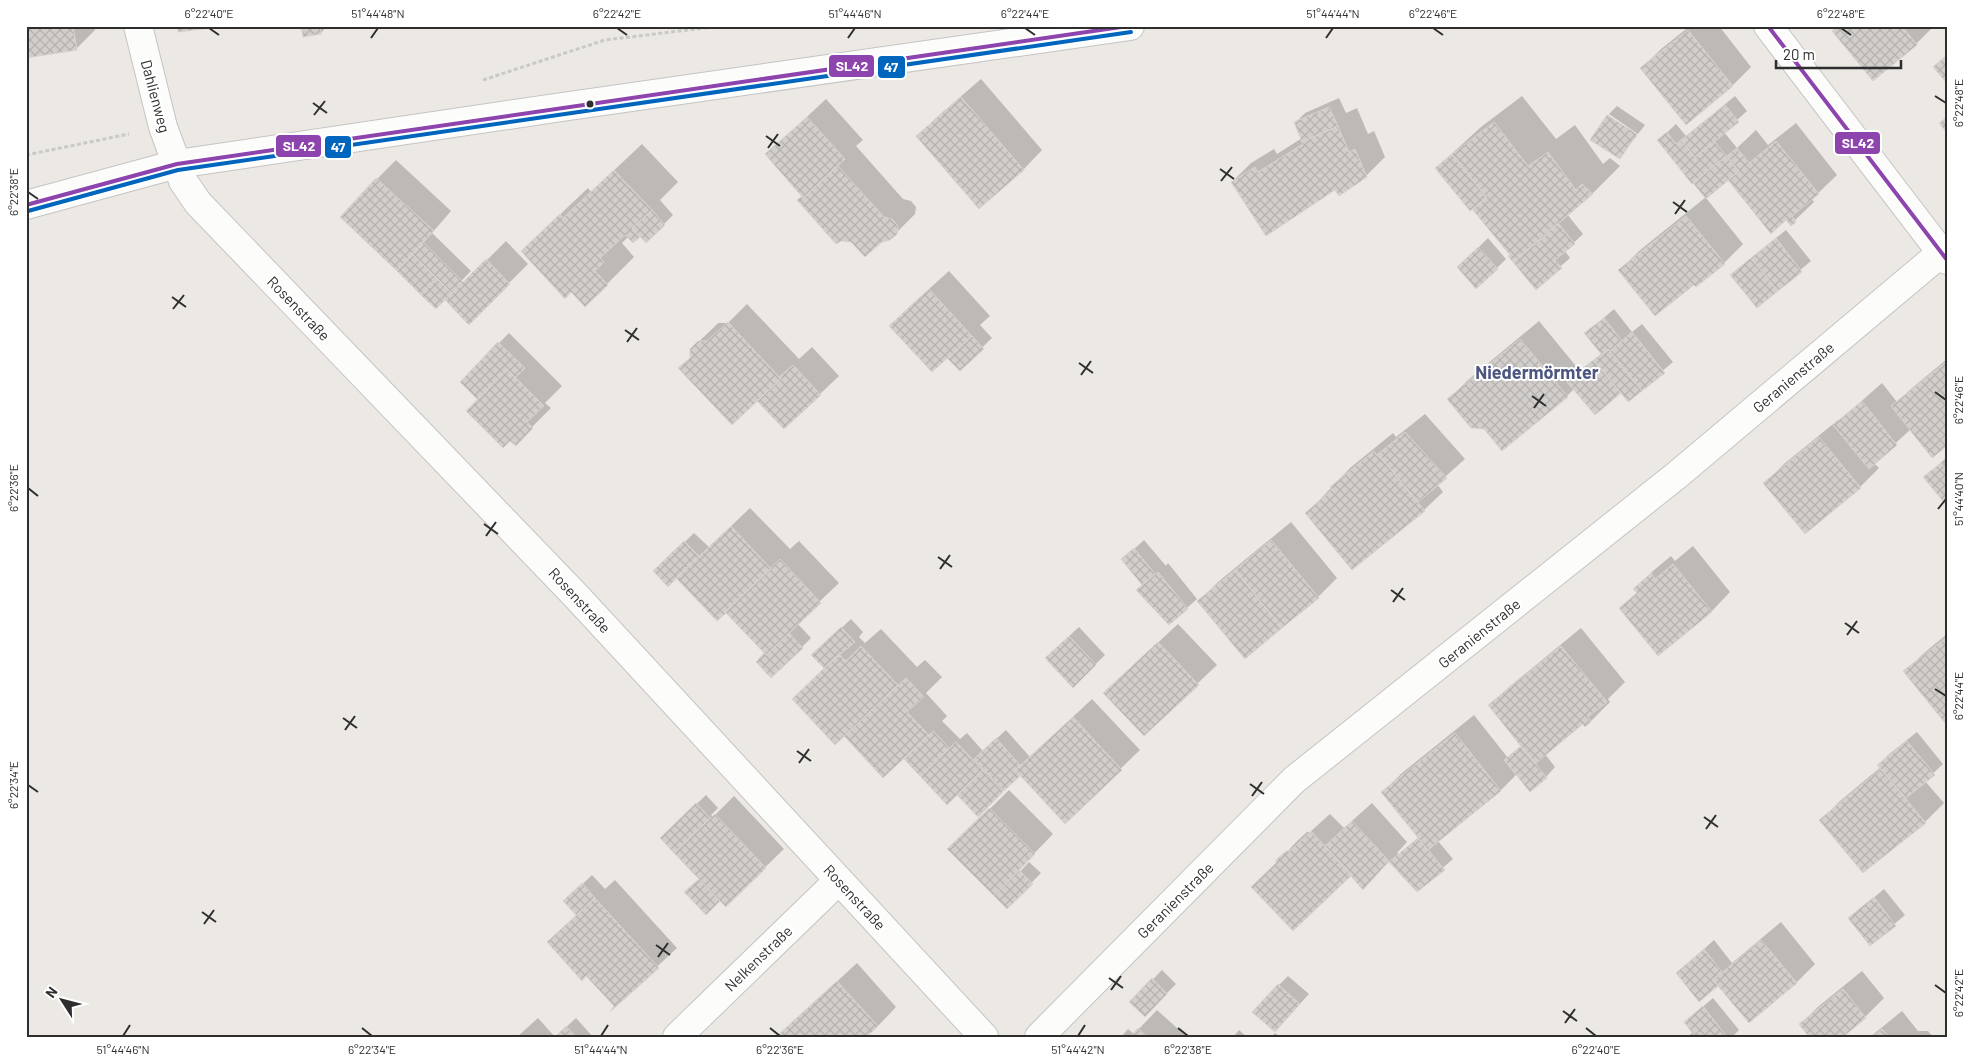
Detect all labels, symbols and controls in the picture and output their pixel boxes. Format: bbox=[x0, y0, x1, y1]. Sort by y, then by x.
text: 6°22'40"E bbox=[185, 6, 233, 20]
text: 51°44'48"N bbox=[351, 6, 405, 20]
text: 6°22'42"E bbox=[593, 6, 641, 20]
text: 51°44'46"N bbox=[828, 6, 882, 20]
text: 6°22'44"E bbox=[1001, 6, 1049, 20]
text: 51°44'44"N bbox=[1306, 6, 1360, 20]
text: 6°22'46"E bbox=[1409, 6, 1457, 20]
text: 6°22'48"E bbox=[1817, 6, 1865, 20]
scale bar bbox=[1776, 38, 1900, 70]
text: 20 m bbox=[1783, 45, 1815, 63]
line badge: SL42 bbox=[828, 54, 875, 78]
line badge: 47 bbox=[877, 55, 906, 79]
text: SL42 bbox=[836, 57, 868, 74]
street label: Dahlienweg bbox=[138, 58, 174, 134]
text: 47 bbox=[884, 58, 898, 75]
text: 6°22'48"E bbox=[1951, 79, 1965, 127]
unlabelled marker bbox=[585, 99, 595, 109]
line badge: SL42 bbox=[1834, 131, 1881, 155]
line badge: SL42 bbox=[275, 134, 322, 158]
text: SL42 bbox=[1842, 134, 1874, 151]
line badge: 47 bbox=[324, 135, 352, 159]
text: SL42 bbox=[283, 137, 315, 154]
text: 47 bbox=[331, 138, 345, 155]
text: 6°22'38"E bbox=[6, 168, 20, 216]
street label: Rosenstraße bbox=[264, 272, 334, 344]
street label: Geranienstraße bbox=[1749, 338, 1837, 416]
district label: Niedermörmter bbox=[1475, 361, 1599, 383]
text: 6°22'46"E bbox=[1951, 376, 1965, 424]
text: 6°22'36"E bbox=[6, 464, 20, 512]
text: 51°44'40"N bbox=[1951, 472, 1965, 526]
street label: Rosenstraße bbox=[545, 564, 615, 636]
street label: Geranienstraße bbox=[1434, 594, 1524, 672]
text: 6°22'44"E bbox=[1951, 672, 1965, 720]
text: 6°22'34"E bbox=[6, 761, 20, 809]
street label: Geranienstraße bbox=[1133, 858, 1217, 942]
street label: Rosenstraße bbox=[820, 861, 890, 933]
street label: Nelkenstraße bbox=[720, 921, 796, 995]
text: 6°22'42"E bbox=[1951, 969, 1965, 1017]
north arrow bbox=[38, 976, 88, 1026]
text: N bbox=[41, 983, 61, 1001]
text: 51°44'46"N bbox=[96, 1042, 150, 1056]
text: 6°22'34"E bbox=[348, 1042, 396, 1056]
text: 51°44'44"N bbox=[574, 1042, 628, 1056]
text: 6°22'36"E bbox=[756, 1042, 804, 1056]
text: 51°44'42"N bbox=[1051, 1042, 1105, 1056]
text: 6°22'38"E bbox=[1164, 1042, 1212, 1056]
text: 6°22'40"E bbox=[1572, 1042, 1620, 1056]

